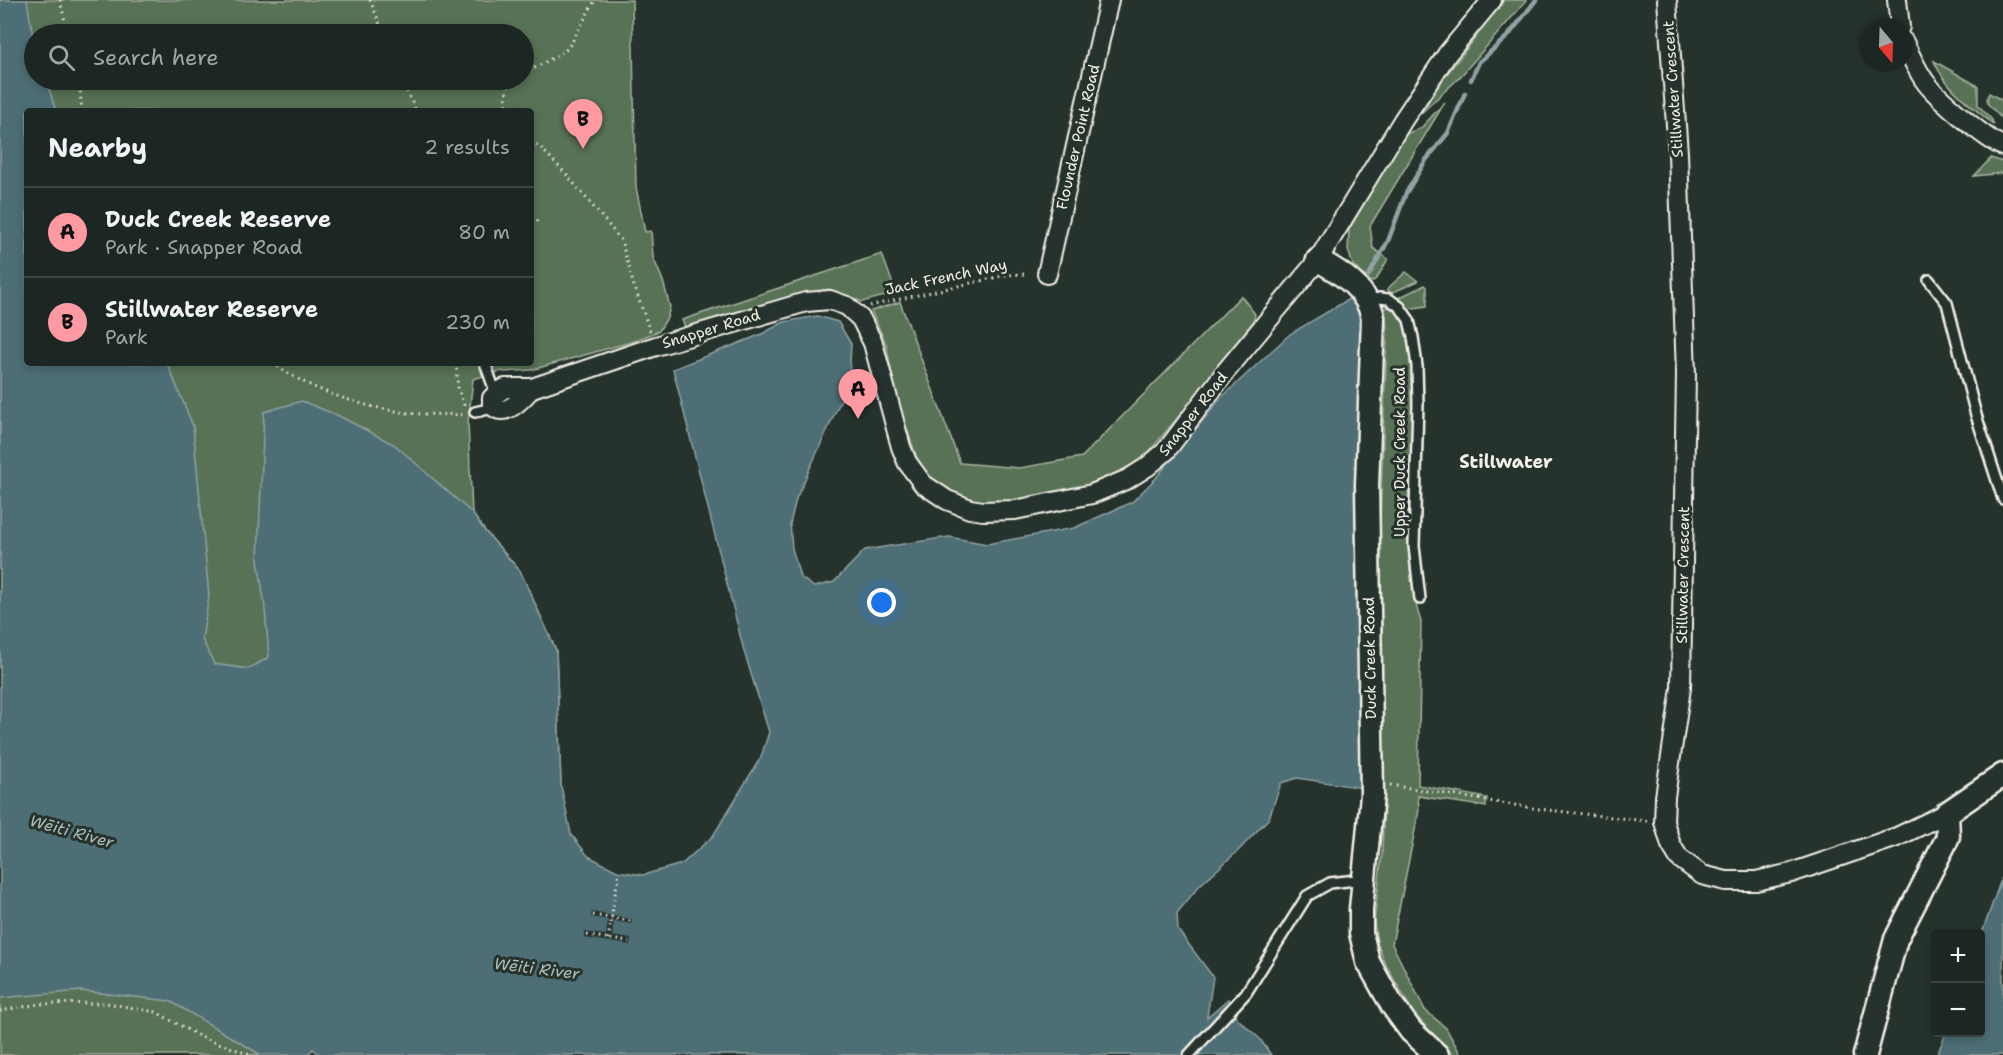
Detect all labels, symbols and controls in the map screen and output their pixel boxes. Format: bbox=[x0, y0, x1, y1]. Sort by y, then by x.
north arrow bbox=[1859, 18, 1913, 72]
street label: Stillwater Crescent bbox=[1658, 20, 1688, 158]
search box bbox=[24, 24, 534, 90]
icon: search bbox=[45, 41, 78, 74]
text: Search here bbox=[93, 43, 219, 72]
street label: Flounder Point Road bbox=[1052, 62, 1105, 212]
pin: B bbox=[564, 100, 602, 149]
text: Nearby bbox=[48, 130, 147, 165]
text: 2 results bbox=[424, 134, 510, 160]
text: Duck Creek Reserve bbox=[105, 205, 331, 234]
text: A bbox=[60, 219, 75, 245]
text: 80 m bbox=[458, 219, 510, 245]
text: Park · Snapper Road bbox=[105, 234, 303, 260]
street label: Jack French Way bbox=[883, 254, 1009, 300]
text: Stillwater Reserve bbox=[105, 295, 318, 324]
street label: Snapper Road bbox=[660, 304, 763, 353]
text: B bbox=[61, 309, 74, 335]
text: 230 m bbox=[445, 309, 510, 335]
text: Park bbox=[105, 324, 148, 350]
street label: Snapper Road bbox=[1154, 367, 1232, 460]
street label: Upper Duck Creek Road bbox=[1390, 367, 1410, 537]
pin: A bbox=[838, 370, 878, 419]
district label: Stillwater bbox=[1459, 450, 1553, 474]
street label: Stillwater Crescent bbox=[1672, 506, 1694, 644]
your location bbox=[867, 588, 896, 617]
street label: Duck Creek Road bbox=[1359, 596, 1381, 719]
water label: Wēiti River bbox=[27, 810, 117, 853]
map controls bbox=[1931, 929, 1985, 1037]
button: + bbox=[1931, 929, 1985, 983]
water label: Wēiti River bbox=[493, 953, 581, 984]
button: − bbox=[1931, 983, 1985, 1037]

